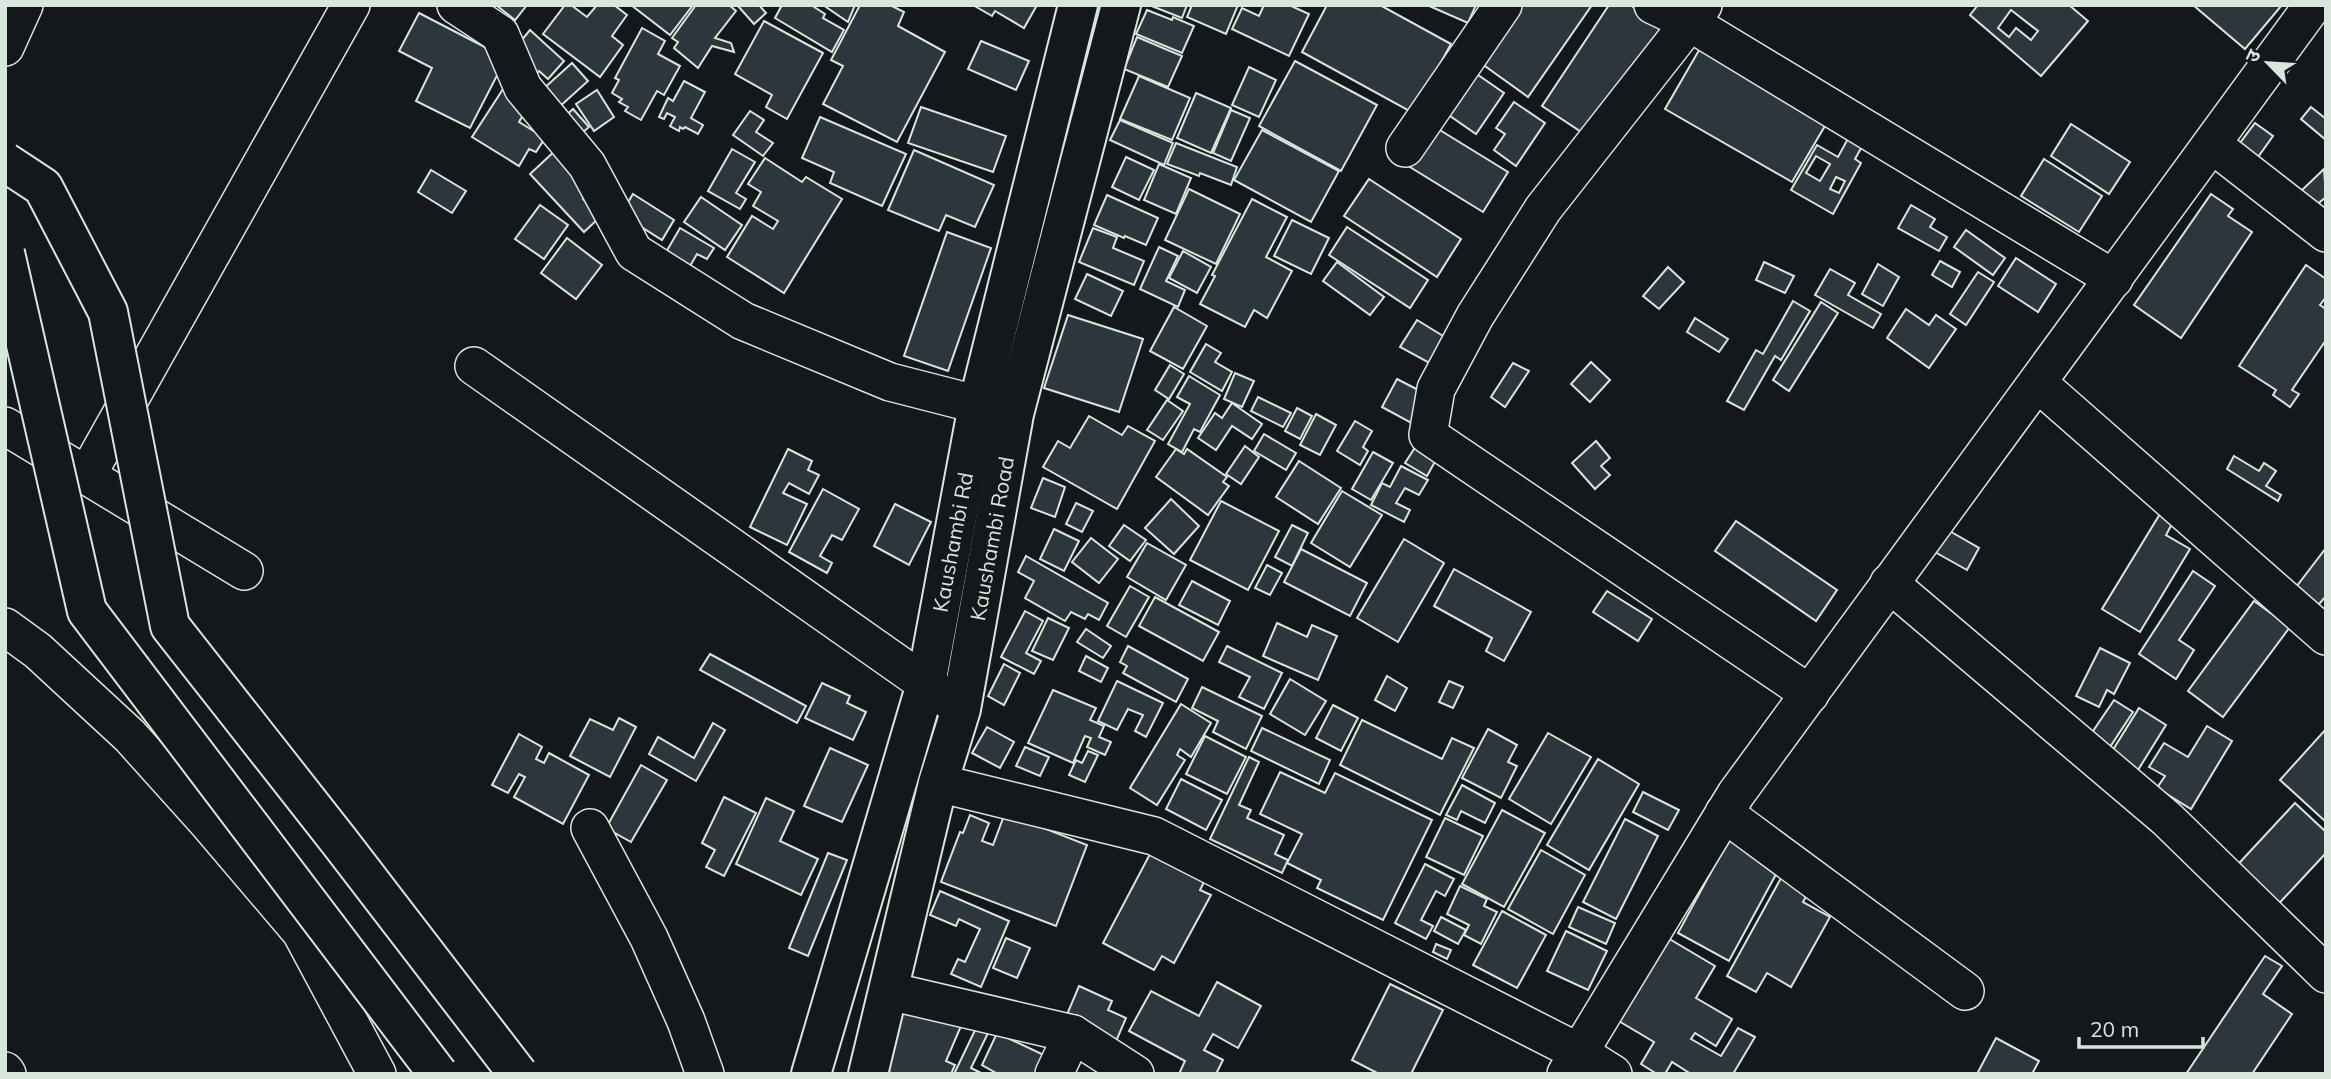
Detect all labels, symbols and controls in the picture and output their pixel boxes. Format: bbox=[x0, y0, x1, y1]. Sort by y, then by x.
north arrow bbox=[2233, 28, 2303, 98]
text: उ bbox=[2239, 45, 2266, 66]
street label: Kaushambi Road bbox=[964, 454, 1019, 623]
street label: Kaushambi Rd bbox=[927, 470, 978, 614]
scale bar bbox=[2079, 1006, 2203, 1050]
text: 20 m bbox=[2090, 1016, 2139, 1042]

